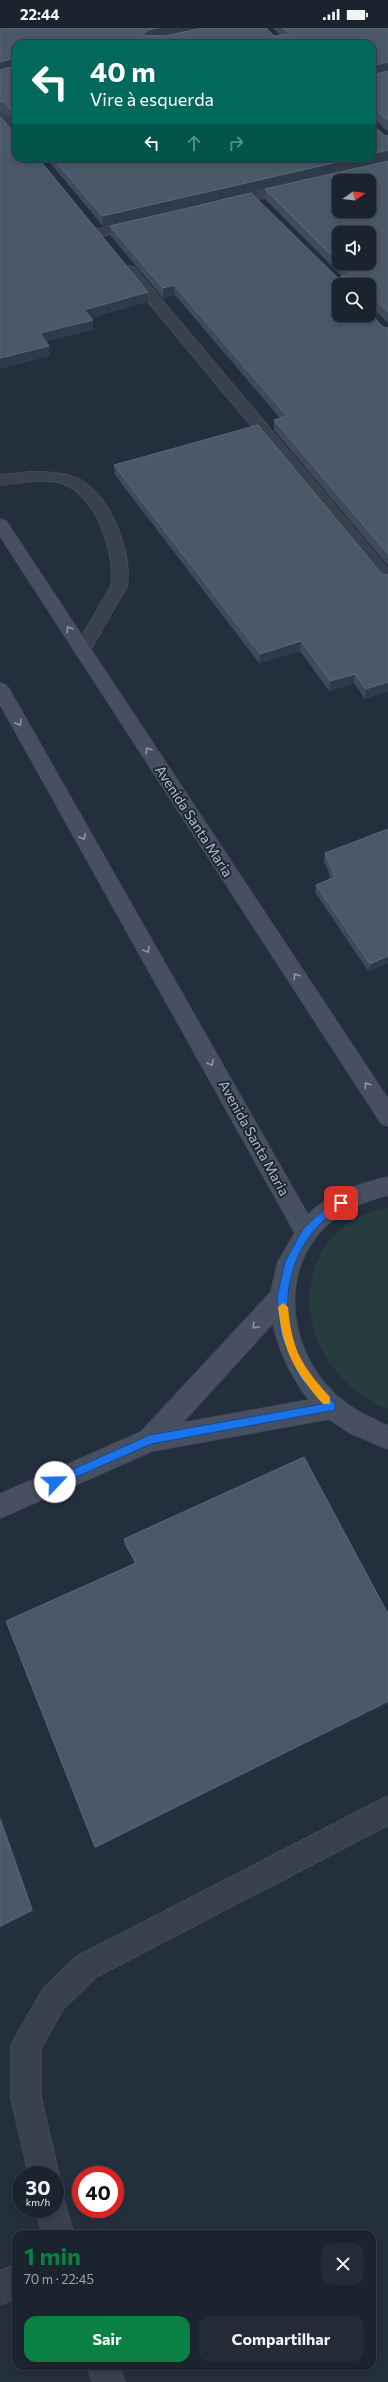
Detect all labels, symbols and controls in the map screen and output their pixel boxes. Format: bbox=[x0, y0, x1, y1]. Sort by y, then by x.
text: 22:44 bbox=[20, 5, 59, 23]
text: 40 m bbox=[90, 54, 156, 88]
icon: left bbox=[24, 56, 76, 108]
text: Vire à esquerda bbox=[90, 88, 214, 110]
icon: left bbox=[141, 132, 163, 154]
icon: ahead bbox=[183, 132, 205, 154]
icon: right bbox=[225, 132, 247, 154]
north arrow bbox=[332, 174, 376, 218]
map controls bbox=[332, 174, 376, 322]
button: sound bbox=[332, 226, 376, 270]
button: search bbox=[332, 278, 376, 322]
one-way arrow bbox=[67, 627, 74, 634]
one-way arrow bbox=[15, 719, 22, 726]
one-way arrow bbox=[145, 747, 153, 754]
street label: Avenida Santa Maria bbox=[152, 762, 237, 880]
one-way arrow bbox=[79, 832, 86, 840]
one-way arrow bbox=[142, 946, 150, 953]
one-way arrow bbox=[293, 973, 300, 980]
one-way arrow bbox=[206, 1059, 213, 1066]
street label: Avenida Santa Maria bbox=[216, 1077, 293, 1199]
one-way arrow bbox=[364, 1082, 371, 1089]
pin bbox=[324, 1186, 358, 1220]
icon: arrive bbox=[330, 1192, 352, 1214]
one-way arrow bbox=[253, 1321, 260, 1328]
position arrow bbox=[34, 1461, 76, 1503]
speed limit sign: 40 bbox=[72, 2166, 124, 2218]
text: 30 bbox=[26, 2175, 50, 2199]
text: km/h bbox=[26, 2196, 50, 2208]
text: 1 min bbox=[24, 2241, 81, 2270]
button: close bbox=[322, 2243, 364, 2285]
text: 70 m · 22:45 bbox=[24, 2271, 94, 2287]
button: Sair bbox=[24, 2316, 190, 2362]
button: Compartilhar bbox=[198, 2316, 364, 2362]

